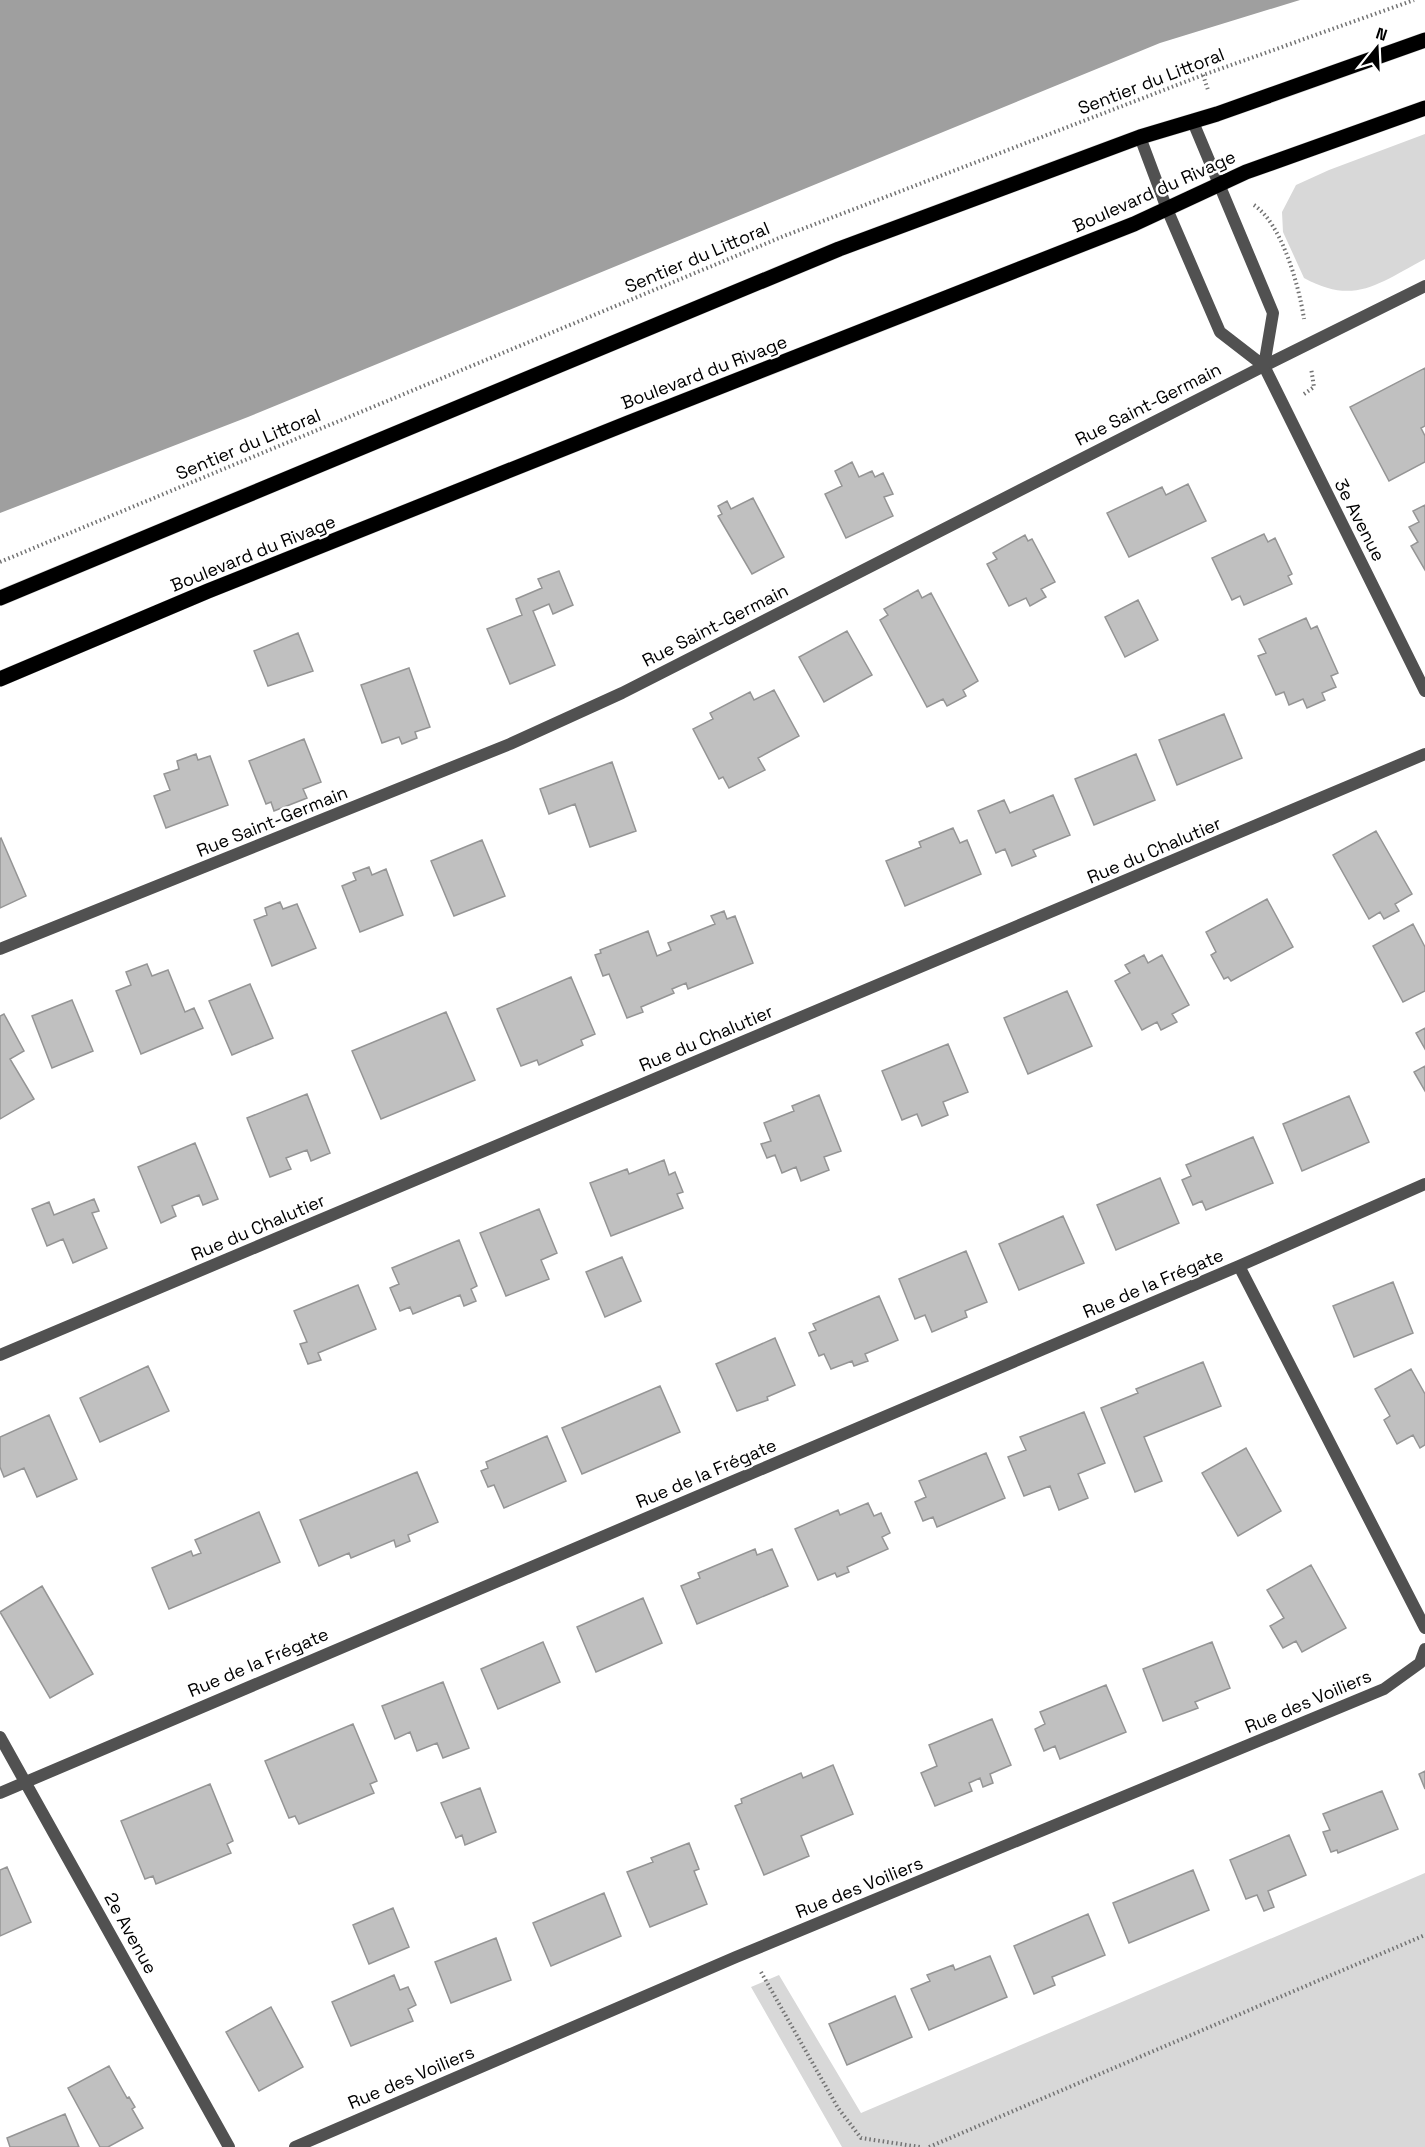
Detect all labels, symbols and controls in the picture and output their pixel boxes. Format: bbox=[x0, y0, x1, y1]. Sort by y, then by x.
north arrow bbox=[1347, 18, 1407, 78]
text: N bbox=[1373, 23, 1390, 46]
street label: Sentier du Littoral bbox=[1074, 42, 1228, 120]
street label: Boulevard du Rivage bbox=[1069, 145, 1239, 237]
street label: Sentier du Littoral bbox=[621, 216, 773, 298]
street label: Boulevard du Rivage bbox=[618, 330, 790, 414]
street label: Rue Saint-Germain bbox=[1071, 357, 1225, 451]
street label: Sentier du Littoral bbox=[172, 403, 324, 485]
street label: 3e Avenue bbox=[1329, 475, 1391, 565]
street label: Boulevard du Rivage bbox=[167, 509, 339, 597]
street label: Rue Saint-Germain bbox=[638, 578, 792, 672]
street label: Rue Saint-Germain bbox=[193, 780, 351, 862]
street label: Rue du Chalutier bbox=[1084, 811, 1225, 889]
street label: Rue du Chalutier bbox=[636, 999, 777, 1077]
street label: Rue du Chalutier bbox=[188, 1188, 329, 1266]
street label: Rue de la Frégate bbox=[1079, 1243, 1227, 1323]
street label: Rue de la Frégate bbox=[632, 1433, 780, 1513]
street label: Rue de la Frégate bbox=[184, 1622, 332, 1702]
street label: Rue des Voiliers bbox=[1241, 1664, 1375, 1738]
street label: Rue des Voiliers bbox=[792, 1851, 926, 1923]
street label: 2e Avenue bbox=[99, 1888, 163, 1978]
street label: Rue des Voiliers bbox=[344, 2040, 478, 2114]

